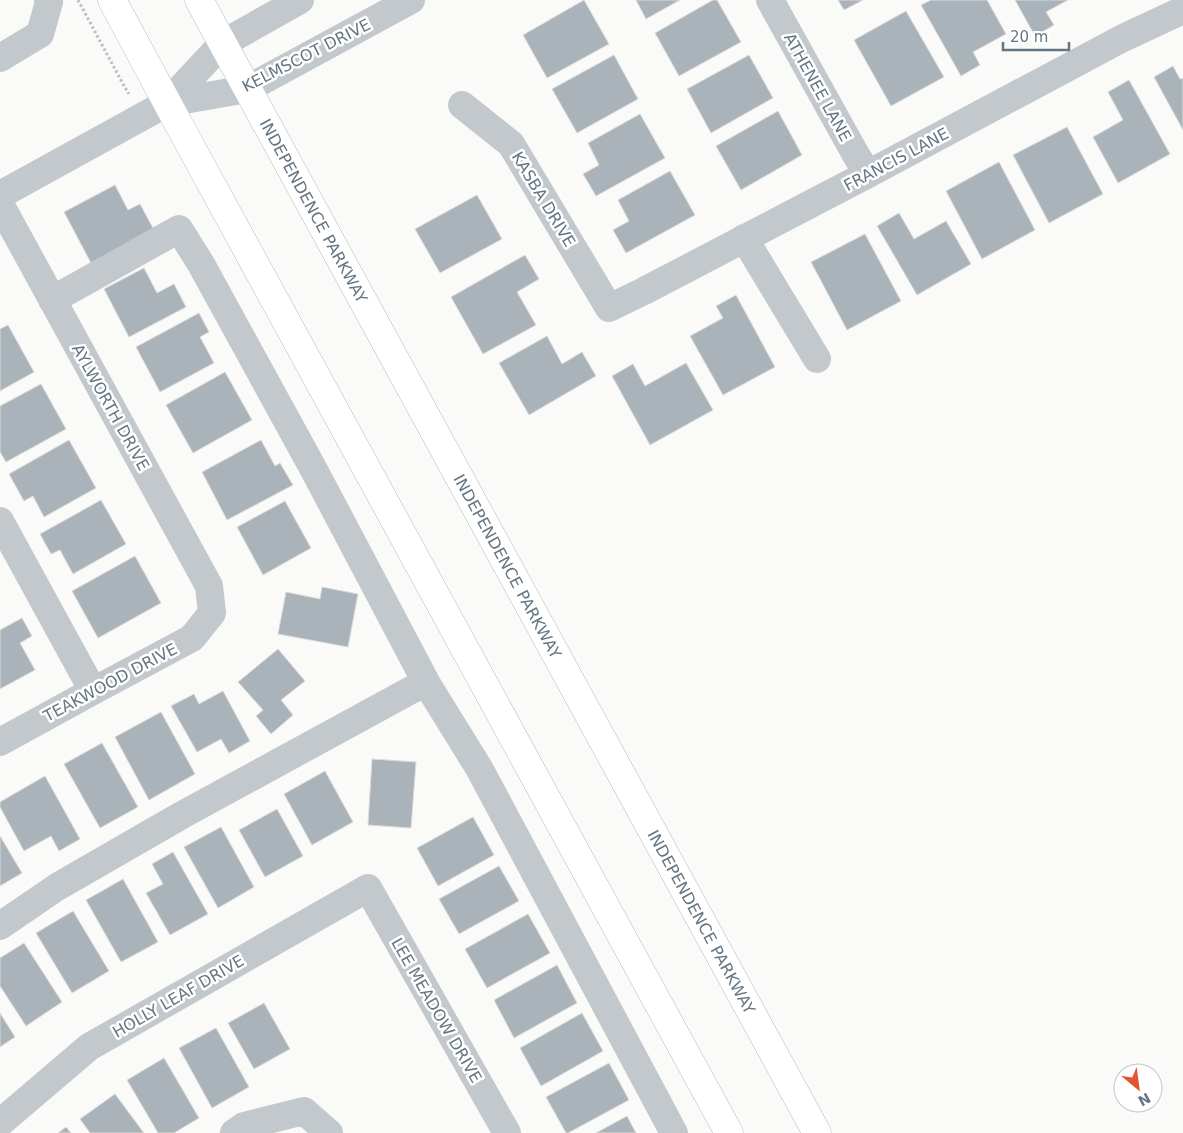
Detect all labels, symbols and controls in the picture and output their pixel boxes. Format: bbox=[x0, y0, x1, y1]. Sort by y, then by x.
street label: KELMSCOT DRIVE bbox=[239, 15, 373, 96]
scale bar bbox=[1003, 20, 1069, 52]
text: 20 m bbox=[1010, 28, 1048, 46]
street label: ATHENEE LANE bbox=[780, 30, 855, 145]
street label: INDEPENDENCE PARKWAY bbox=[256, 116, 371, 306]
street label: FRANCIS LANE bbox=[841, 124, 952, 195]
street label: KASBA DRIVE bbox=[508, 148, 579, 250]
street label: AYLWORTH DRIVE bbox=[68, 341, 153, 474]
street label: INDEPENDENCE PARKWAY bbox=[450, 471, 565, 662]
street label: TEAKWOOD DRIVE bbox=[39, 639, 180, 726]
street label: INDEPENDENCE PARKWAY bbox=[644, 827, 759, 1018]
street label: LEE MEADOW DRIVE bbox=[387, 934, 486, 1086]
street label: HOLLY LEAF DRIVE bbox=[109, 951, 247, 1042]
north arrow bbox=[1113, 1063, 1163, 1113]
text: N bbox=[1135, 1090, 1153, 1109]

